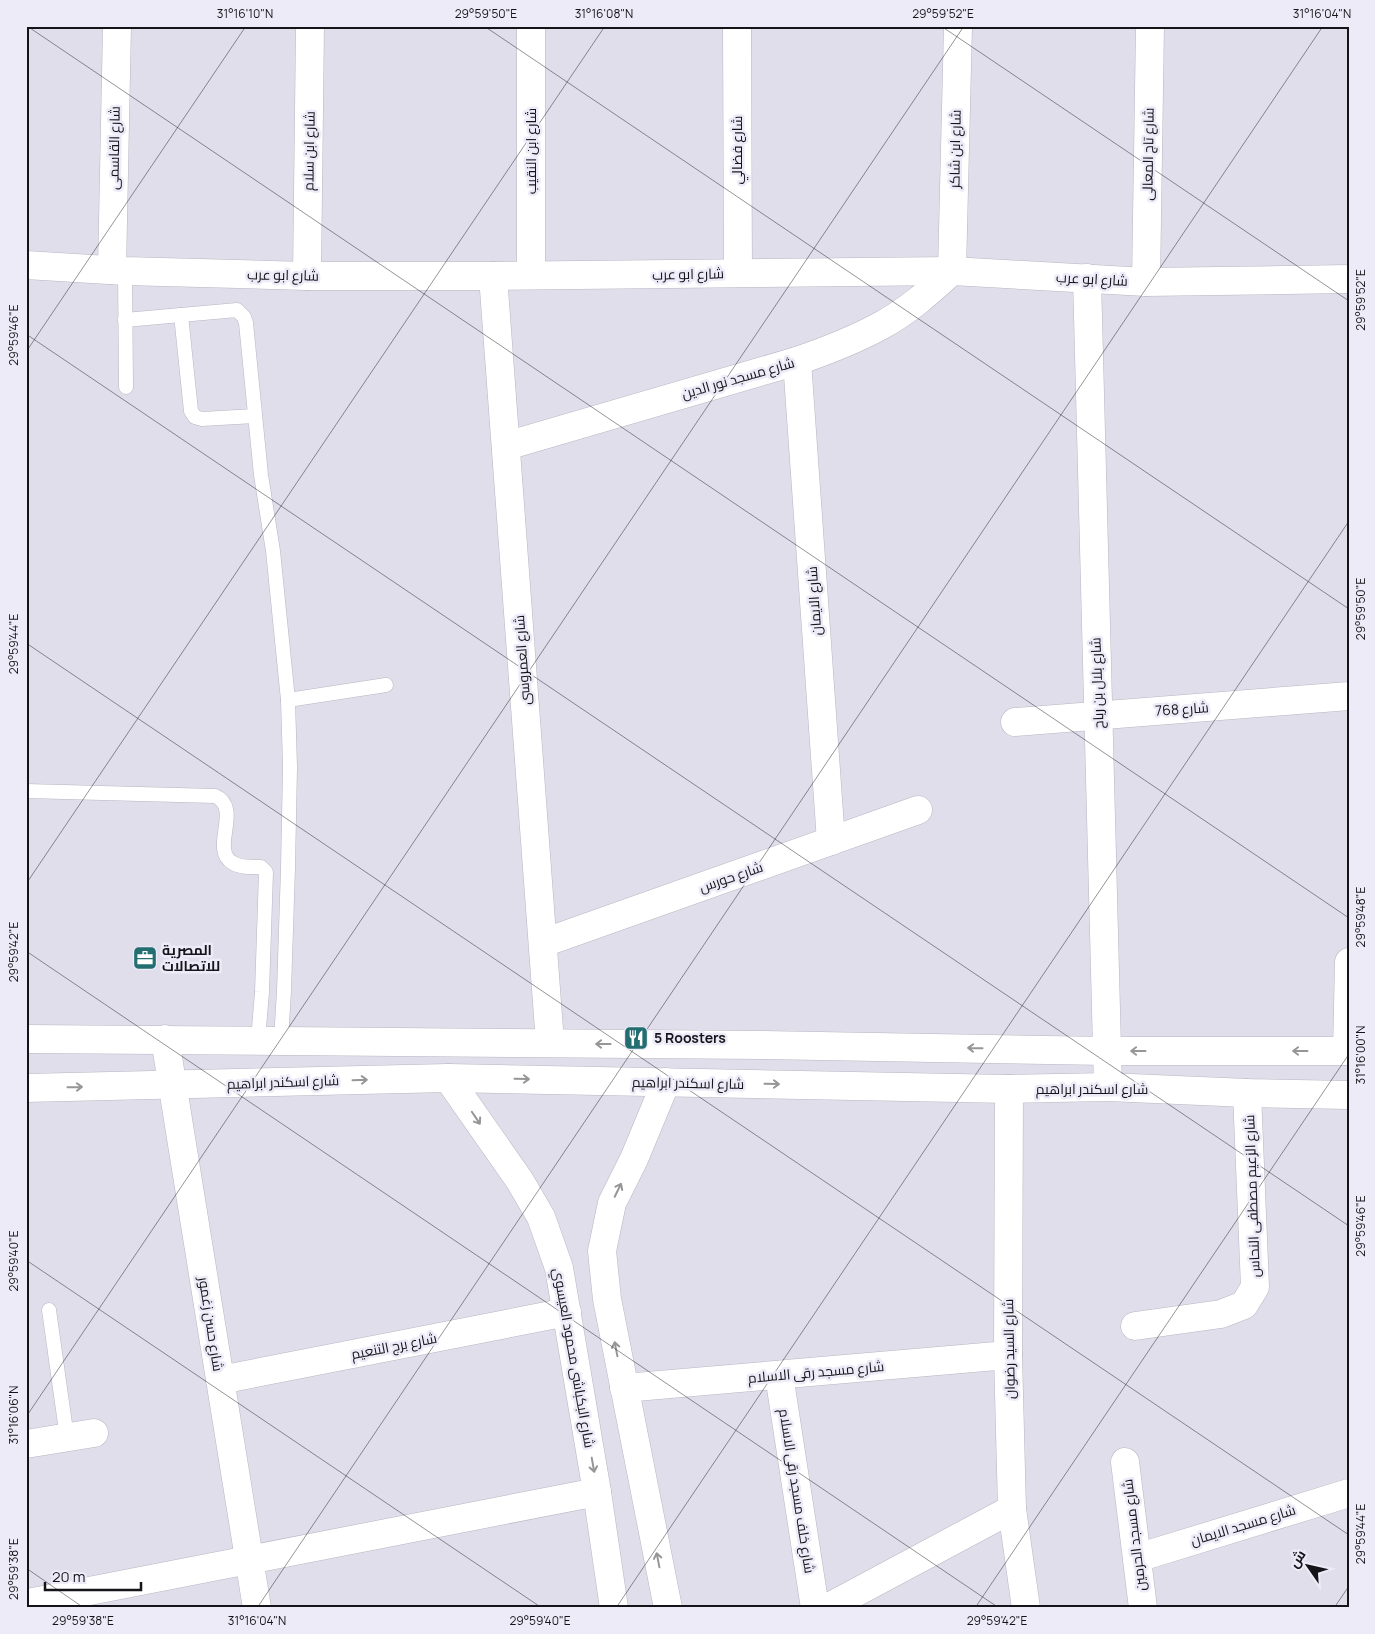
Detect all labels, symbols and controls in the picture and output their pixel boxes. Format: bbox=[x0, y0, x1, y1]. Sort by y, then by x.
text: 31°16'10"N bbox=[217, 5, 273, 22]
text: 29°59'50"E bbox=[455, 5, 517, 22]
text: 31°16'08"N bbox=[575, 5, 633, 22]
text: 29°59'52"E bbox=[912, 5, 974, 22]
text: 31°16'04"N bbox=[1293, 5, 1351, 22]
street label: شارع القاسمى bbox=[103, 106, 124, 190]
street label: شارع تاج المعالى bbox=[1137, 107, 1158, 201]
street label: شارع ابن النقيب bbox=[521, 108, 540, 194]
street label: شارع ابن شاكر bbox=[944, 109, 965, 189]
street label: شارع ابن سلام bbox=[298, 111, 320, 191]
street label: شارع فضالي bbox=[727, 116, 749, 184]
street label: شارع ابو عرب bbox=[652, 263, 724, 284]
street label: شارع ابو عرب bbox=[247, 264, 319, 285]
street label: شارع ابو عرب bbox=[1056, 267, 1128, 290]
text: 29°59'52"E bbox=[1352, 269, 1369, 331]
text: 29°59'46"E bbox=[5, 304, 22, 366]
street label: شارع مسجد نور الدين bbox=[679, 352, 797, 403]
street label: شارع الايمان bbox=[802, 566, 825, 636]
text: 29°59'50"E bbox=[1352, 578, 1369, 640]
text: 29°59'44"E bbox=[5, 614, 22, 674]
street label: شارع العمروسى bbox=[509, 614, 534, 706]
street label: شارع بلال بن رباح bbox=[1085, 637, 1108, 729]
street label: شارع 768 bbox=[1154, 697, 1209, 720]
street label: شارع حورس bbox=[696, 857, 765, 896]
text: 29°59'48"E bbox=[1352, 886, 1369, 947]
text: 29°59'42"E bbox=[5, 922, 22, 982]
place label: المصرية للاتصالات bbox=[162, 940, 220, 975]
office icon: المصرية للاتصالات bbox=[132, 945, 158, 971]
restaurant icon: 5 Roosters bbox=[623, 1025, 649, 1051]
text: 31°16'00"N bbox=[1352, 1026, 1369, 1084]
place label: 5 Roosters bbox=[654, 1028, 726, 1047]
one-way arrow bbox=[595, 1039, 611, 1049]
one-way arrow bbox=[967, 1044, 983, 1053]
one-way arrow bbox=[1130, 1046, 1146, 1056]
one-way arrow bbox=[1292, 1046, 1308, 1056]
street label: شارع اسكندر ابراهيم bbox=[226, 1070, 340, 1094]
street label: شارع اسكندر ابراهيم bbox=[632, 1072, 744, 1094]
one-way arrow bbox=[352, 1075, 368, 1085]
one-way arrow bbox=[514, 1075, 530, 1084]
street label: شارع اسكندر ابراهيم bbox=[1036, 1079, 1148, 1099]
one-way arrow bbox=[764, 1080, 780, 1089]
one-way arrow bbox=[67, 1083, 83, 1092]
one-way arrow bbox=[471, 1111, 481, 1125]
street label: شارع الزعيم مصطفى النحاس bbox=[1239, 1114, 1265, 1278]
one-way arrow bbox=[614, 1183, 623, 1198]
text: 29°59'46"E bbox=[1352, 1195, 1369, 1257]
text: 29°59'40"E bbox=[5, 1230, 22, 1292]
street label: شارع البكباشى محمود العيسوي bbox=[546, 1266, 600, 1450]
street label: شارع حسن زغمور bbox=[195, 1274, 228, 1372]
street label: شارع السيد رضوان bbox=[998, 1299, 1019, 1399]
street label: شارع برج التنعيم bbox=[349, 1328, 439, 1364]
one-way arrow bbox=[611, 1342, 621, 1358]
street label: شارع مسجد رقى الاسلام bbox=[747, 1356, 885, 1388]
text: 31°16'06"N bbox=[5, 1385, 22, 1445]
street label: شارع خلف مسجد رقى الاسلام bbox=[774, 1407, 820, 1575]
one-way arrow bbox=[588, 1457, 598, 1473]
street label: شارع مسجد الحرمين bbox=[1117, 1478, 1150, 1592]
street label: شارع مسجد الايمان bbox=[1188, 1499, 1298, 1550]
text: 29°59'44"E bbox=[1352, 1504, 1369, 1564]
text: 29°59'38"E bbox=[5, 1538, 22, 1600]
north arrow bbox=[1282, 1542, 1332, 1592]
text: ش bbox=[1284, 1546, 1310, 1571]
one-way arrow bbox=[653, 1552, 663, 1568]
scale bar bbox=[45, 1559, 141, 1591]
text: 20 m bbox=[52, 1566, 85, 1587]
text: 29°59'38"E bbox=[52, 1612, 114, 1629]
text: 31°16'04"N bbox=[228, 1612, 286, 1629]
text: 29°59'40"E bbox=[509, 1612, 571, 1629]
text: 29°59'42"E bbox=[967, 1612, 1027, 1629]

